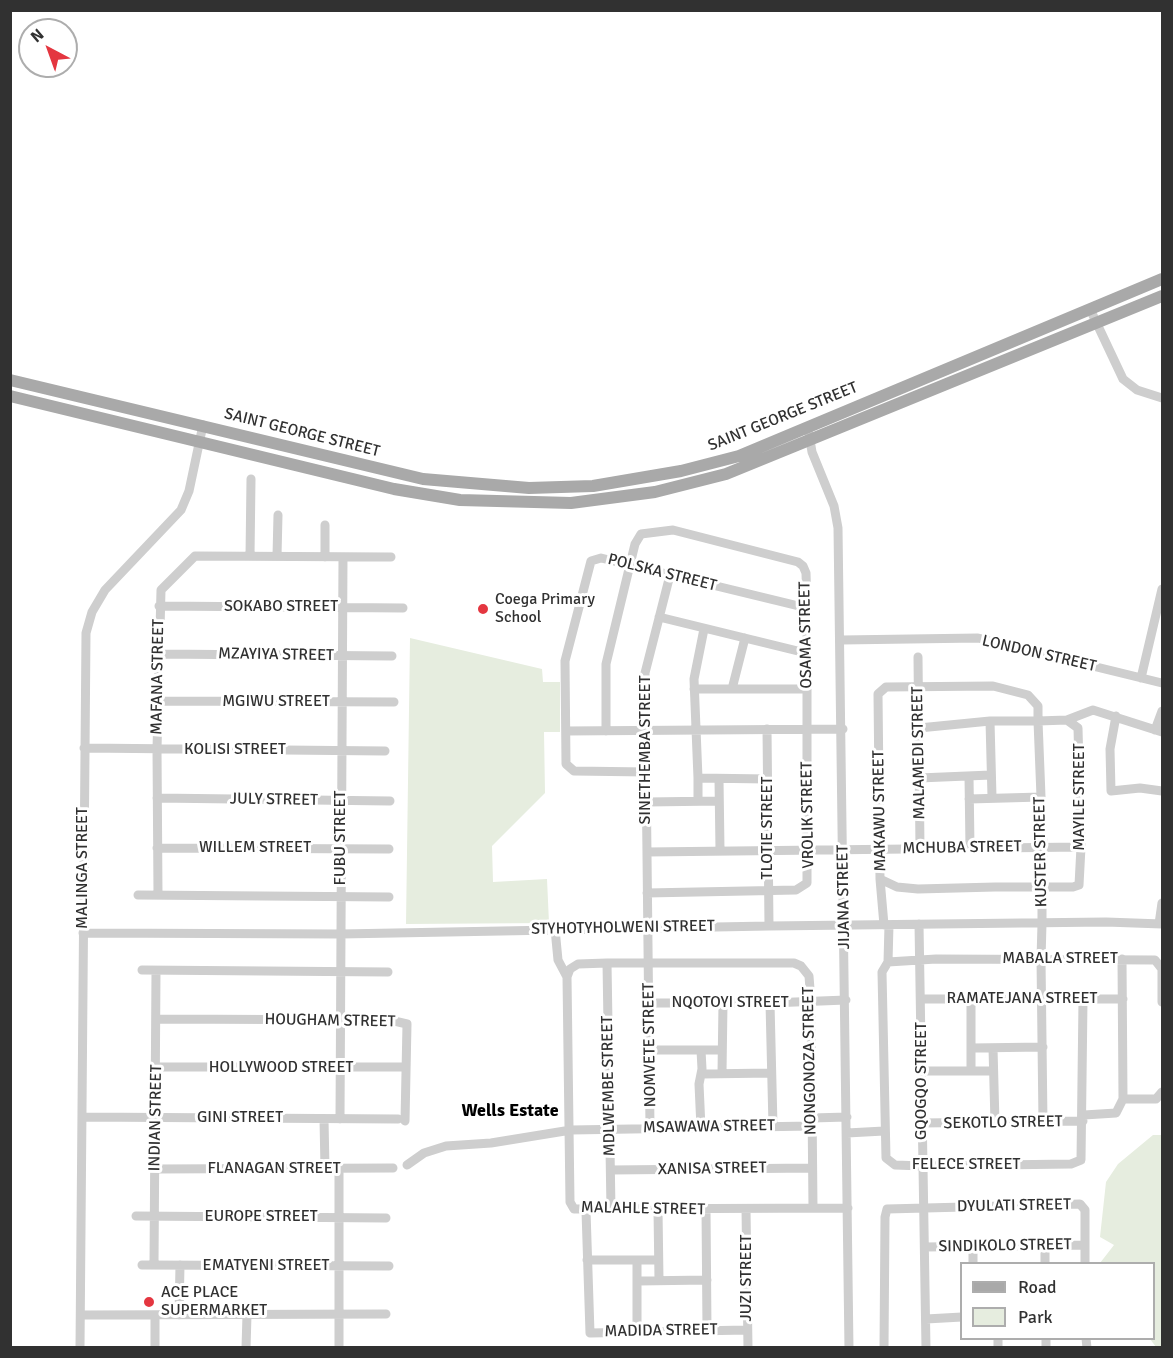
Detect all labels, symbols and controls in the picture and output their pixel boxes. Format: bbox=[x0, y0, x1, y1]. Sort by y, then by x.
north arrow bbox=[18, 18, 78, 78]
text: N bbox=[27, 25, 48, 47]
street label: SAINT GEORGE STREET bbox=[705, 378, 861, 456]
street label: SAINT GEORGE STREET bbox=[222, 404, 382, 462]
street label: POLSKA STREET bbox=[606, 550, 718, 596]
street label: OSAMA STREET bbox=[795, 581, 817, 689]
place label: Coega Primary School bbox=[495, 590, 595, 628]
street label: SOKABO STREET bbox=[224, 597, 338, 617]
marker: Coega Primary School bbox=[476, 602, 490, 616]
street label: MAFANA STREET bbox=[147, 619, 169, 735]
street label: LONDON STREET bbox=[980, 632, 1098, 676]
street label: MZAYIYA STREET bbox=[218, 644, 334, 666]
street label: SINETHEMBA STREET bbox=[636, 675, 656, 825]
street label: MALAMEDI STREET bbox=[908, 686, 930, 820]
street label: MGIWU STREET bbox=[222, 692, 330, 712]
street label: KOLISI STREET bbox=[184, 740, 286, 760]
street label: MAYILE STREET bbox=[1070, 743, 1090, 851]
street label: MAKAWU STREET bbox=[869, 750, 891, 872]
street label: VROLIK STREET bbox=[797, 761, 819, 869]
street label: TLOTIE STREET bbox=[758, 777, 778, 879]
street label: JULY STREET bbox=[230, 790, 318, 810]
street label: FUBU STREET bbox=[331, 791, 351, 885]
street label: KUSTER STREET bbox=[1030, 797, 1052, 907]
street label: MALINGA STREET bbox=[73, 807, 93, 929]
street label: MCHUBA STREET bbox=[902, 837, 1022, 859]
street label: WILLEM STREET bbox=[199, 838, 311, 858]
street label: JIJANA STREET bbox=[833, 845, 855, 949]
street label: STYHOTYHOLWENI STREET bbox=[531, 917, 715, 939]
street label: MABALA STREET bbox=[1002, 949, 1118, 969]
street label: NOMVETE STREET bbox=[639, 983, 661, 1107]
street label: NONGONOZA STREET bbox=[799, 987, 821, 1135]
street label: RAMATEJANA STREET bbox=[947, 989, 1097, 1009]
street label: NQOTOYI STREET bbox=[671, 993, 789, 1013]
street label: HOUGHAM STREET bbox=[264, 1010, 396, 1032]
street label: MDLWEMBE STREET bbox=[598, 1016, 620, 1156]
street label: GQOGQO STREET bbox=[912, 1022, 932, 1140]
street label: HOLLYWOOD STREET bbox=[209, 1058, 353, 1078]
street label: INDIAN STREET bbox=[145, 1064, 167, 1172]
district label: Wells Estate bbox=[461, 1100, 559, 1122]
street label: GINI STREET bbox=[197, 1108, 283, 1128]
street label: SEKOTLO STREET bbox=[943, 1112, 1063, 1134]
street label: MSAWAWA STREET bbox=[643, 1116, 775, 1138]
street label: FELECE STREET bbox=[912, 1155, 1020, 1175]
street label: XANISA STREET bbox=[657, 1158, 767, 1180]
street label: FLANAGAN STREET bbox=[207, 1159, 341, 1179]
street label: DYULATI STREET bbox=[957, 1195, 1071, 1217]
street label: MALAHLE STREET bbox=[581, 1198, 705, 1220]
street label: EUROPE STREET bbox=[204, 1207, 318, 1227]
street label: JUZI STREET bbox=[737, 1235, 757, 1321]
street label: SINDIKOLO STREET bbox=[938, 1235, 1072, 1257]
street label: EMATYENI STREET bbox=[203, 1256, 329, 1276]
legend bbox=[960, 1262, 1155, 1340]
text: Road bbox=[1018, 1276, 1057, 1298]
place label: ACE PLACE SUPERMARKET bbox=[161, 1283, 267, 1321]
marker: ACE PLACE SUPERMARKET bbox=[142, 1295, 156, 1309]
text: Park bbox=[1018, 1306, 1053, 1328]
street label: MADIDA STREET bbox=[604, 1320, 718, 1342]

